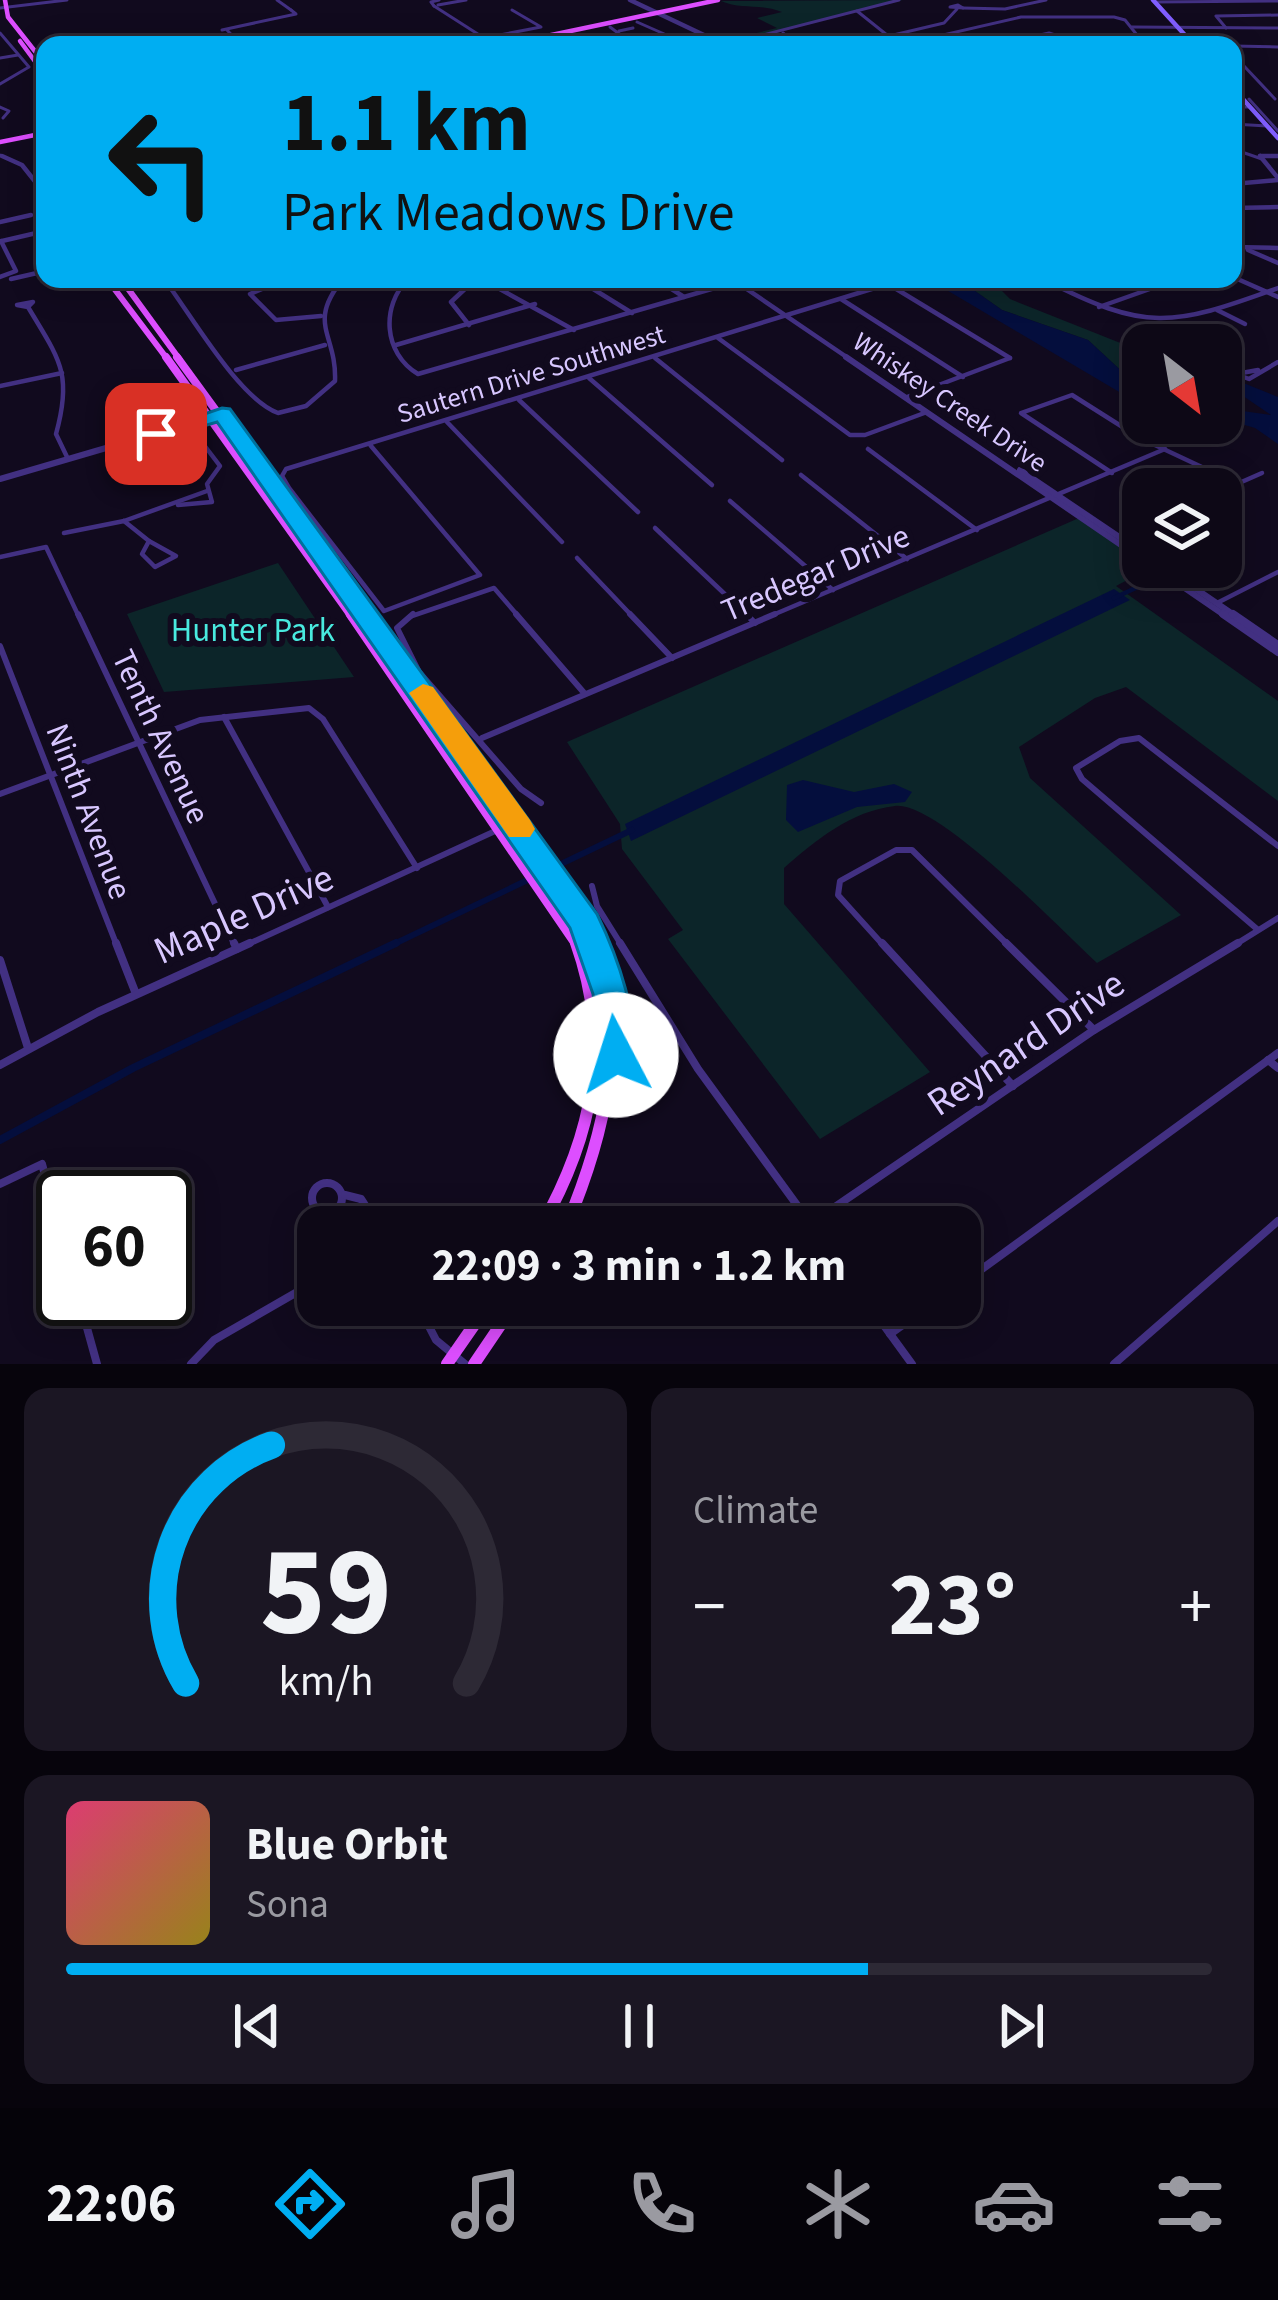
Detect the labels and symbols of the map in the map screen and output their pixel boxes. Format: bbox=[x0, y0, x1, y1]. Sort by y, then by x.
street label: Sautern Drive Southwest bbox=[392, 315, 670, 434]
street label: Whiskey Creek Drive bbox=[845, 323, 1055, 482]
north arrow bbox=[1122, 324, 1242, 444]
pin bbox=[105, 383, 207, 485]
street label: Tredegar Drive bbox=[714, 513, 917, 634]
park label: Hunter Park bbox=[171, 607, 336, 654]
street label: Tenth Avenue bbox=[100, 642, 222, 831]
street label: Ninth Avenue bbox=[34, 717, 144, 906]
street label: Maple Drive bbox=[145, 850, 343, 979]
street label: Reynard Drive bbox=[916, 957, 1136, 1131]
position arrow bbox=[553, 992, 679, 1118]
speed limit sign: 60 bbox=[36, 1170, 192, 1326]

